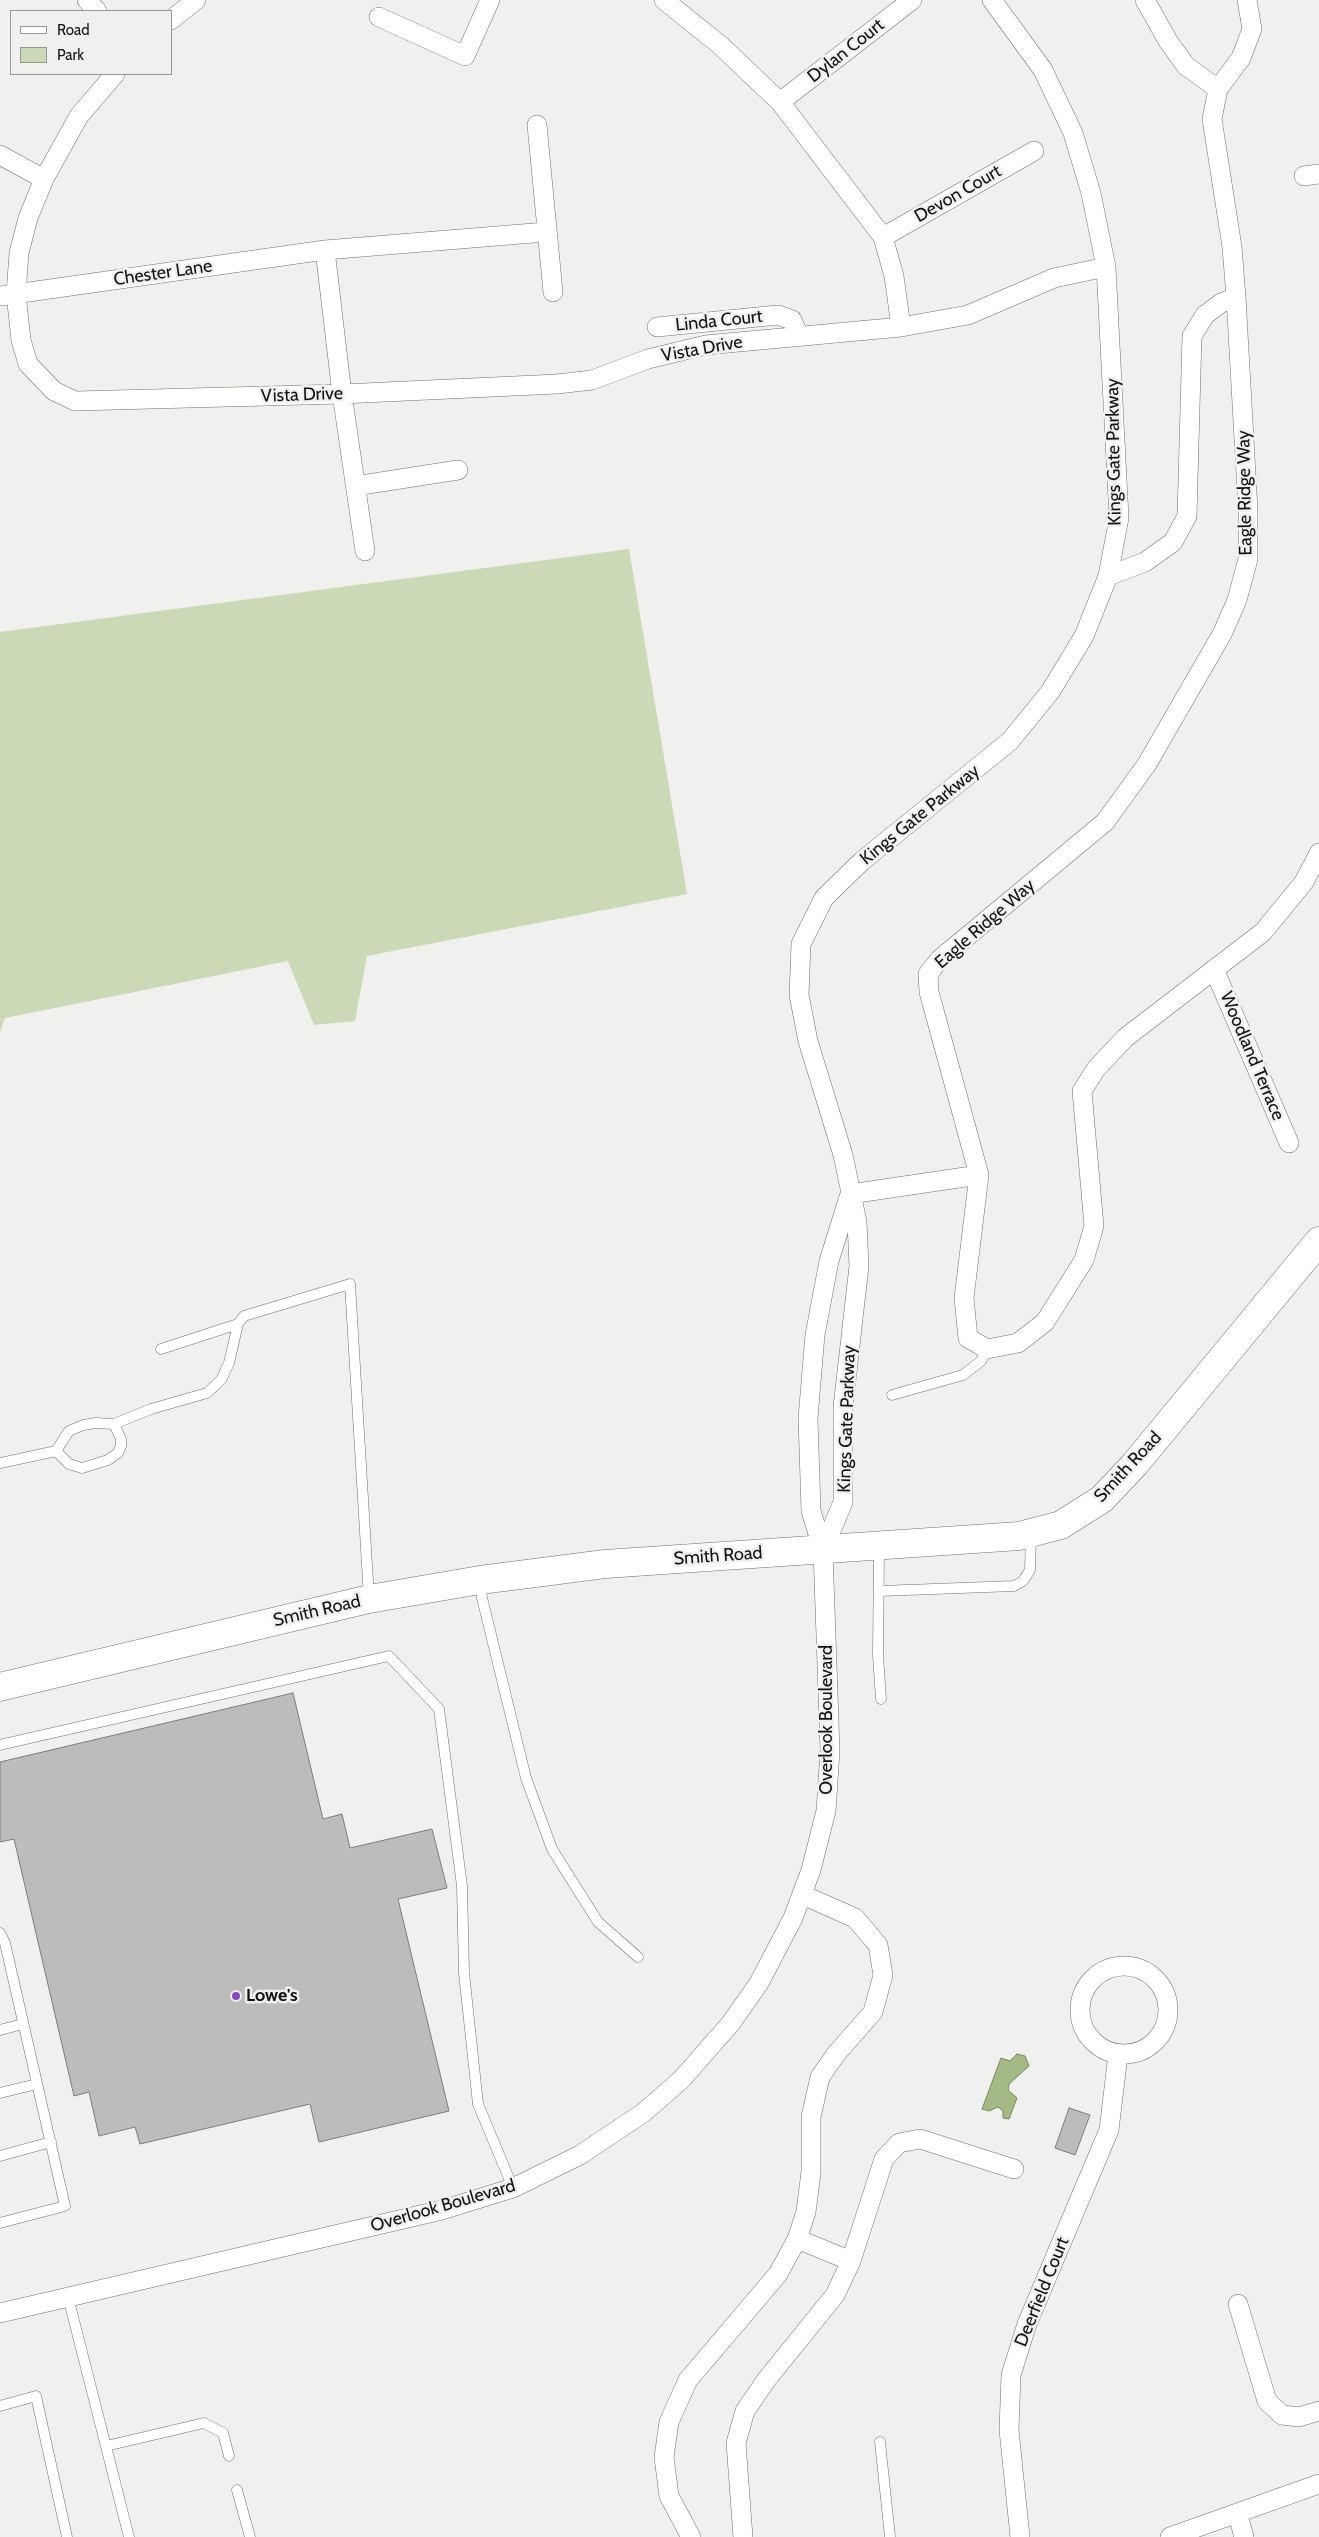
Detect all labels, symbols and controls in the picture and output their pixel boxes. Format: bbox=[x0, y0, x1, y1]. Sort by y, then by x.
legend bbox=[10, 10, 172, 75]
street label: Dylan Court bbox=[803, 14, 889, 88]
text: Road bbox=[57, 21, 90, 39]
text: Park bbox=[57, 46, 84, 64]
street label: Devon Court bbox=[911, 160, 1005, 228]
street label: Chester Lane bbox=[112, 255, 214, 291]
street label: Linda Court bbox=[674, 306, 764, 336]
street label: Vista Drive bbox=[660, 331, 744, 367]
street label: Kings Gate Parkway bbox=[1102, 378, 1126, 526]
street label: Vista Drive bbox=[261, 383, 343, 407]
street label: Eagle Ridge Way bbox=[1233, 430, 1257, 556]
street label: Kings Gate Parkway bbox=[856, 760, 984, 870]
street label: Eagle Ridge Way bbox=[931, 875, 1039, 973]
street label: Woodland Terrace bbox=[1215, 988, 1289, 1124]
street label: Kings Gate Parkway bbox=[834, 1345, 860, 1493]
street label: Smith Road bbox=[1090, 1427, 1166, 1507]
street label: Smith Road bbox=[673, 1542, 763, 1570]
street label: Smith Road bbox=[271, 1590, 363, 1632]
street label: Overlook Boulevard bbox=[816, 1645, 838, 1795]
place label: Lowe's bbox=[246, 1985, 298, 2007]
marker: Lowe's bbox=[230, 1990, 242, 2002]
street label: Overlook Boulevard bbox=[368, 2175, 518, 2237]
street label: Deerfield Court bbox=[1010, 2234, 1074, 2350]

